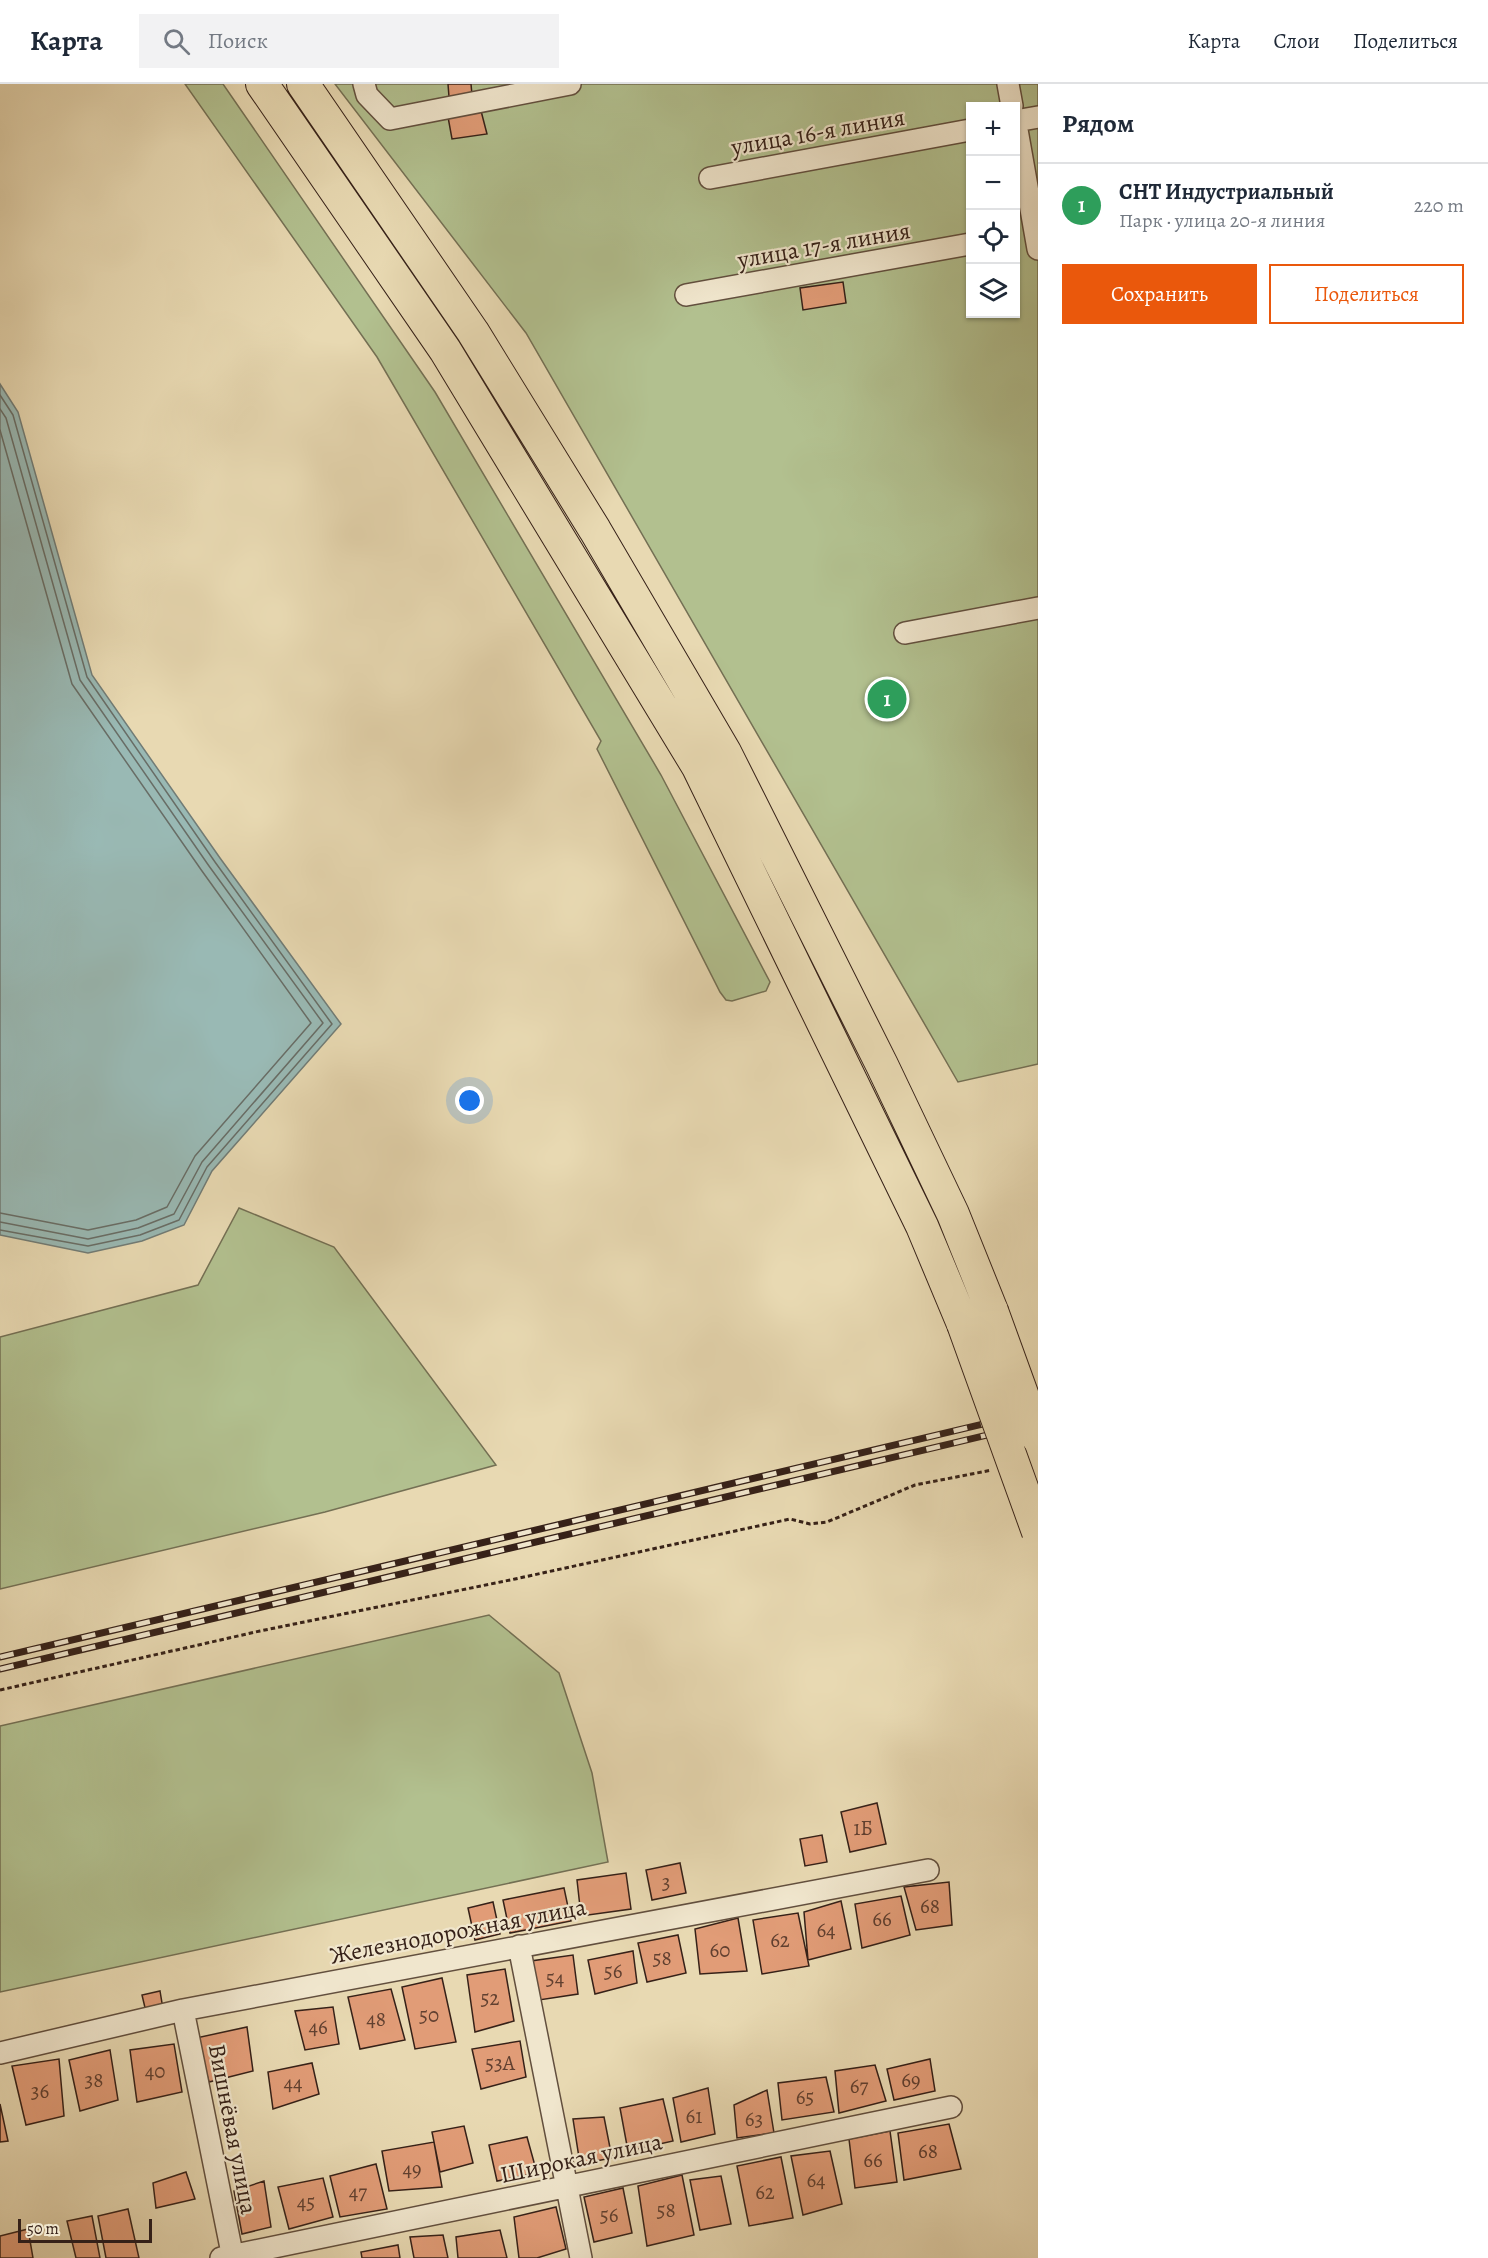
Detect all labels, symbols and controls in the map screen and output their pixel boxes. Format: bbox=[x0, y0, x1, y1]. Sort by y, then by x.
search box bbox=[139, 14, 559, 68]
text: Карта bbox=[30, 22, 103, 60]
icon: search bbox=[160, 25, 193, 58]
text: Поиск bbox=[208, 26, 268, 56]
text: Карта bbox=[1187, 27, 1240, 55]
text: Слои bbox=[1273, 27, 1320, 55]
text: Поделиться bbox=[1353, 27, 1458, 55]
street label: улица 16-я линия bbox=[728, 101, 907, 163]
map controls bbox=[966, 102, 1020, 318]
button: + bbox=[966, 102, 1020, 156]
text: Рядом bbox=[1062, 106, 1134, 141]
button: − bbox=[966, 156, 1020, 210]
text: СНТ Индустриальный bbox=[1119, 177, 1334, 207]
text: 1 bbox=[1078, 192, 1085, 219]
text: 220 m bbox=[1414, 192, 1464, 219]
text: Парк · улица 20-я линия bbox=[1119, 207, 1325, 234]
button: locate bbox=[966, 210, 1020, 264]
street label: улица 17-я линия bbox=[734, 214, 913, 276]
button: layers bbox=[966, 264, 1020, 318]
button: Сохранить bbox=[1062, 264, 1257, 324]
button: Поделиться bbox=[1269, 264, 1464, 324]
pin: 1 bbox=[868, 676, 906, 722]
your location bbox=[455, 1086, 484, 1115]
house number: 1Б bbox=[853, 1814, 873, 1842]
house number: 3 bbox=[662, 1868, 670, 1896]
street label: Железнодорожная улица bbox=[327, 1890, 589, 1972]
house number: 68 bbox=[920, 1892, 940, 1920]
house number: 66 bbox=[872, 1905, 892, 1933]
house number: 64 bbox=[816, 1916, 836, 1944]
house number: 62 bbox=[770, 1926, 790, 1954]
house number: 60 bbox=[710, 1936, 730, 1964]
house number: 58 bbox=[652, 1944, 672, 1972]
house number: 56 bbox=[604, 1957, 623, 1985]
house number: 54 bbox=[546, 1964, 564, 1992]
house number: 52 bbox=[480, 1984, 500, 2012]
house number: 50 bbox=[419, 2001, 439, 2029]
house number: 48 bbox=[366, 2005, 386, 2033]
house number: 46 bbox=[308, 2013, 328, 2041]
street label: Вишнёвая улица bbox=[201, 2041, 265, 2217]
house number: 53А bbox=[485, 2049, 516, 2077]
house number: 40 bbox=[145, 2057, 165, 2085]
house number: 38 bbox=[85, 2066, 103, 2094]
house number: 69 bbox=[901, 2066, 921, 2094]
house number: 44 bbox=[283, 2069, 303, 2097]
house number: 67 bbox=[850, 2072, 868, 2100]
house number: 36 bbox=[31, 2077, 50, 2105]
house number: 65 bbox=[796, 2083, 814, 2111]
house number: 61 bbox=[686, 2102, 702, 2130]
house number: 63 bbox=[745, 2105, 763, 2133]
street label: Широкая улица bbox=[497, 2125, 665, 2191]
house number: 68 bbox=[918, 2137, 938, 2165]
house number: 66 bbox=[863, 2146, 883, 2174]
house number: 49 bbox=[402, 2155, 422, 2183]
house number: 64 bbox=[806, 2166, 826, 2194]
house number: 47 bbox=[349, 2178, 367, 2206]
house number: 62 bbox=[755, 2178, 775, 2206]
house number: 45 bbox=[297, 2188, 315, 2216]
house number: 58 bbox=[656, 2196, 676, 2224]
house number: 56 bbox=[600, 2201, 619, 2229]
scale bar bbox=[18, 2216, 152, 2244]
text: 50 m bbox=[27, 2218, 59, 2240]

